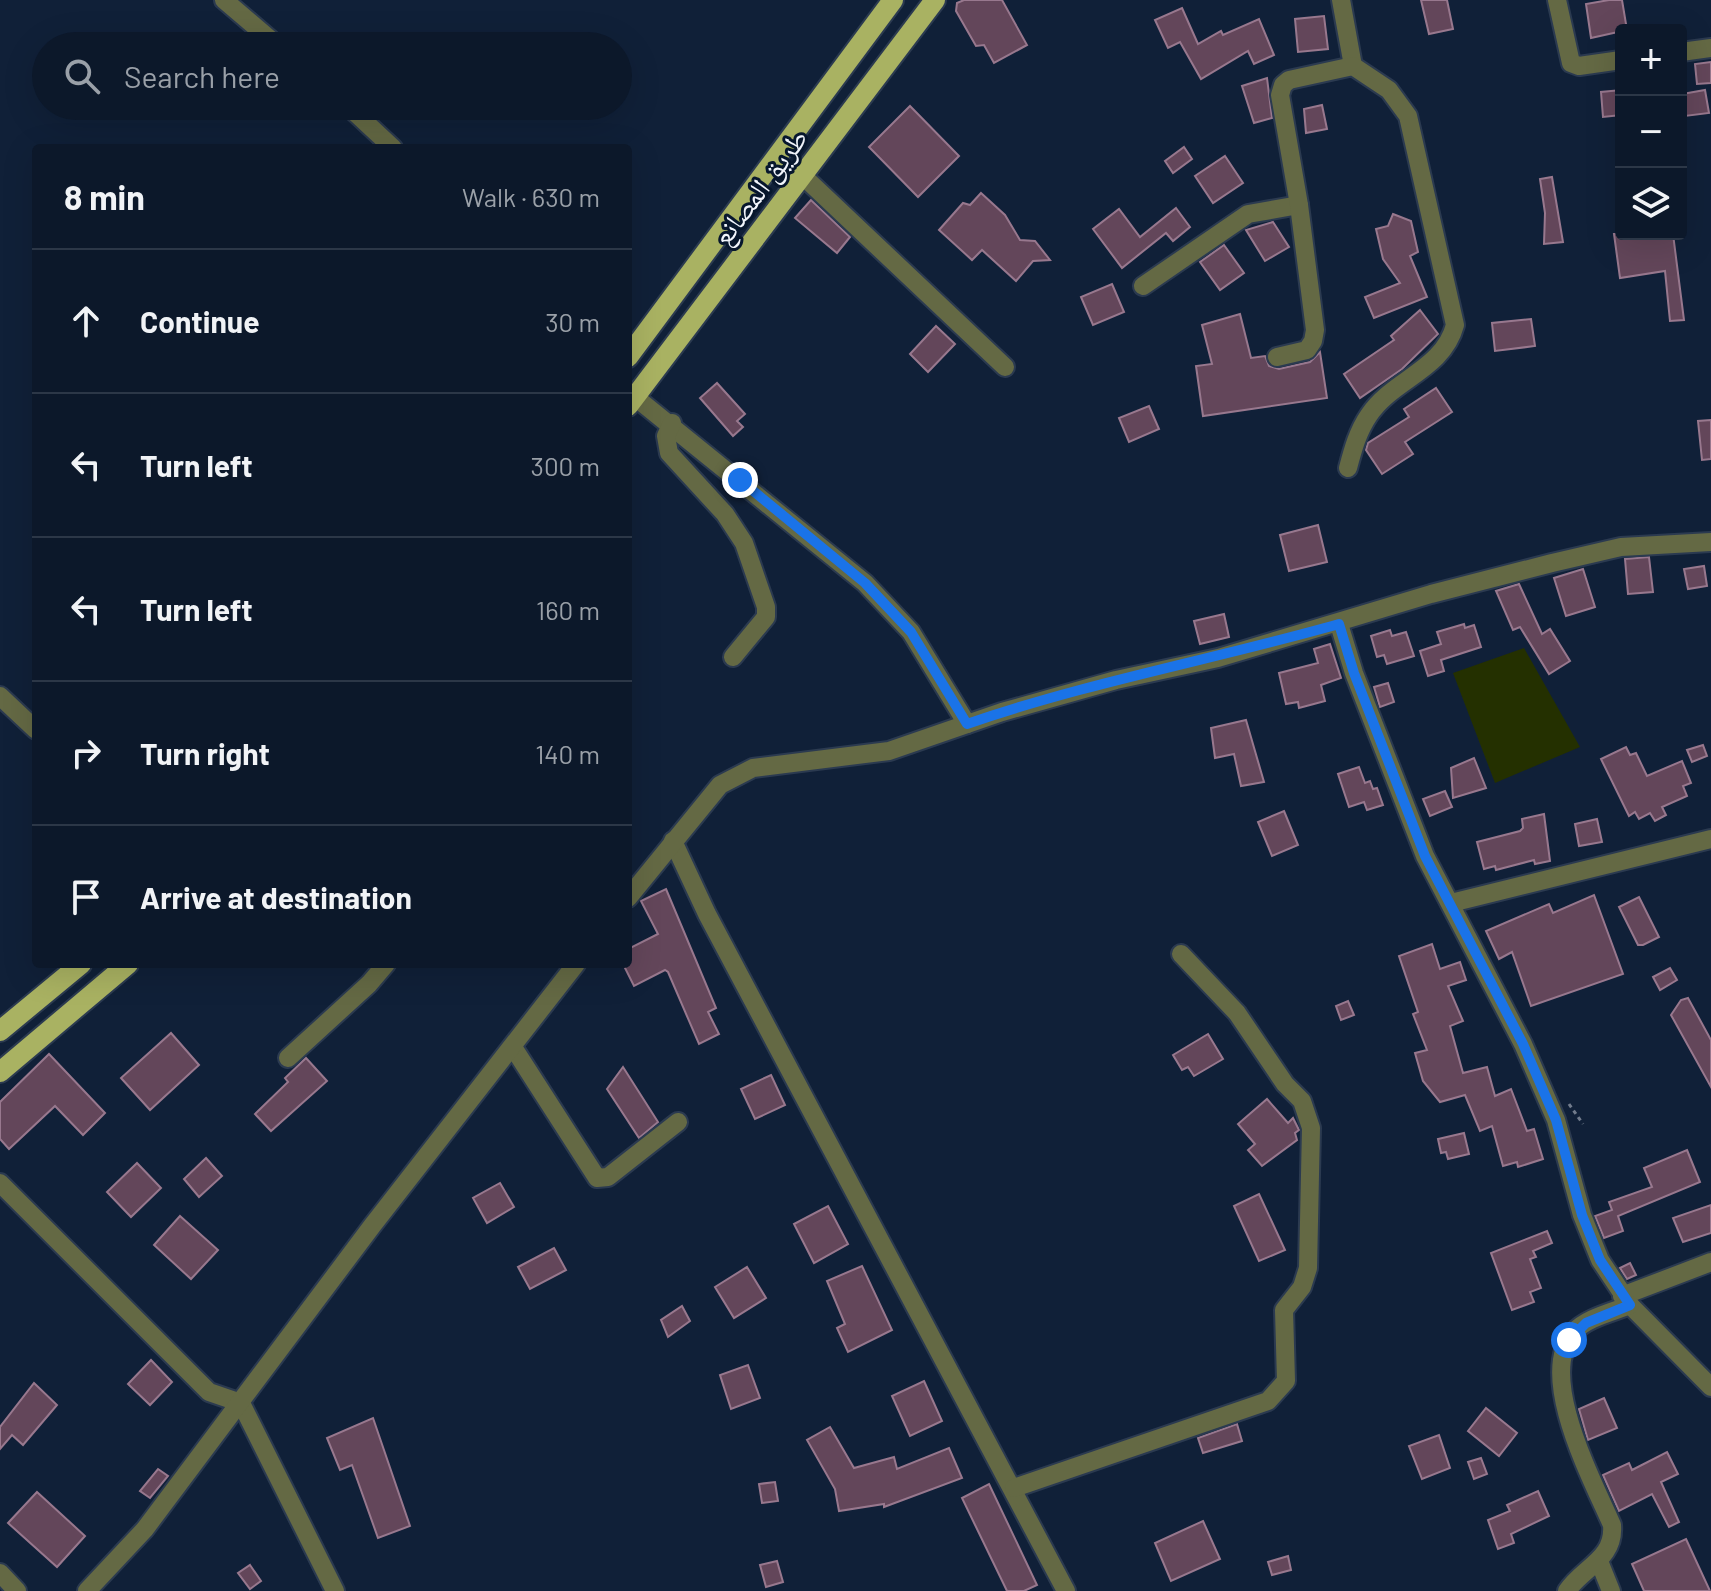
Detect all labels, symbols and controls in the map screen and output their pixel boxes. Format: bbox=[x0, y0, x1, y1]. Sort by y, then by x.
map controls bbox=[1615, 24, 1687, 240]
button: + bbox=[1615, 24, 1687, 96]
search box bbox=[32, 32, 632, 120]
icon: search bbox=[60, 54, 104, 98]
text: Search here bbox=[124, 58, 280, 94]
button: − bbox=[1615, 96, 1687, 168]
street label: طريق المصانع bbox=[704, 121, 816, 253]
button: layers bbox=[1615, 168, 1687, 240]
text: 8 min bbox=[64, 176, 145, 217]
text: Walk · 630 m bbox=[462, 181, 600, 212]
icon: ahead bbox=[64, 299, 108, 343]
text: Continue bbox=[140, 303, 260, 339]
text: 30 m bbox=[545, 306, 600, 337]
icon: left bbox=[64, 443, 108, 487]
text: Turn left bbox=[140, 447, 253, 483]
text: 300 m bbox=[531, 450, 600, 481]
route end bbox=[722, 462, 758, 498]
icon: left bbox=[64, 587, 108, 631]
text: Turn left bbox=[140, 591, 253, 627]
text: 160 m bbox=[536, 594, 600, 625]
icon: right bbox=[64, 731, 108, 775]
text: Turn right bbox=[140, 735, 270, 771]
text: 140 m bbox=[535, 738, 600, 769]
icon: arrive bbox=[64, 875, 108, 919]
text: Arrive at destination bbox=[140, 879, 412, 915]
route start bbox=[1551, 1322, 1587, 1358]

